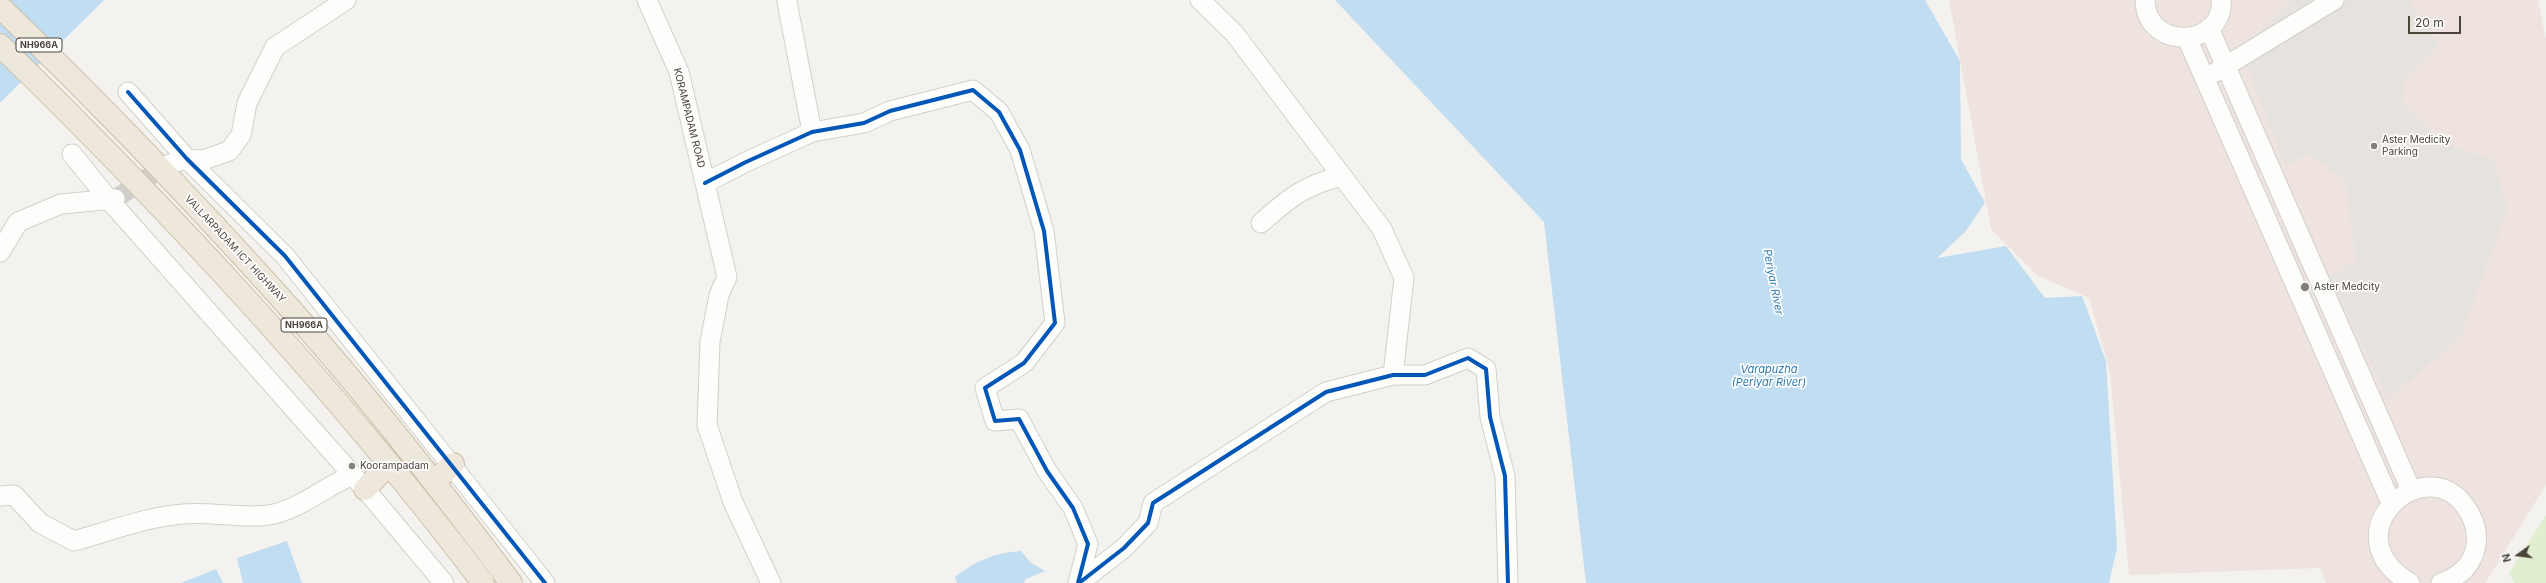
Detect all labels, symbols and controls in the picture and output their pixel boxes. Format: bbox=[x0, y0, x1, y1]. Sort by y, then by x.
scale bar bbox=[2410, 8, 2463, 34]
text: 20 m bbox=[2415, 15, 2444, 30]
road number: NH966A bbox=[16, 38, 62, 52]
street label: KORAMPADAM ROAD bbox=[671, 67, 707, 169]
place label: Aster Medicity Parking bbox=[2382, 134, 2450, 158]
marker: Aster Medicity Parking bbox=[2369, 141, 2379, 151]
street label: VALLARPADAM ICT HIGHWAY bbox=[182, 193, 288, 305]
water label: Periyar River bbox=[1760, 248, 1786, 316]
marker: Aster Medcity bbox=[2299, 281, 2311, 293]
place label: Aster Medcity bbox=[2314, 281, 2380, 293]
road number: NH966A bbox=[281, 318, 327, 332]
water label: Varapuzha (Periyar River) bbox=[1732, 363, 1806, 389]
place label: Koorampadam bbox=[360, 460, 429, 472]
marker: Koorampadam bbox=[347, 461, 357, 471]
north arrow bbox=[2498, 535, 2538, 575]
text: N bbox=[2499, 552, 2514, 564]

